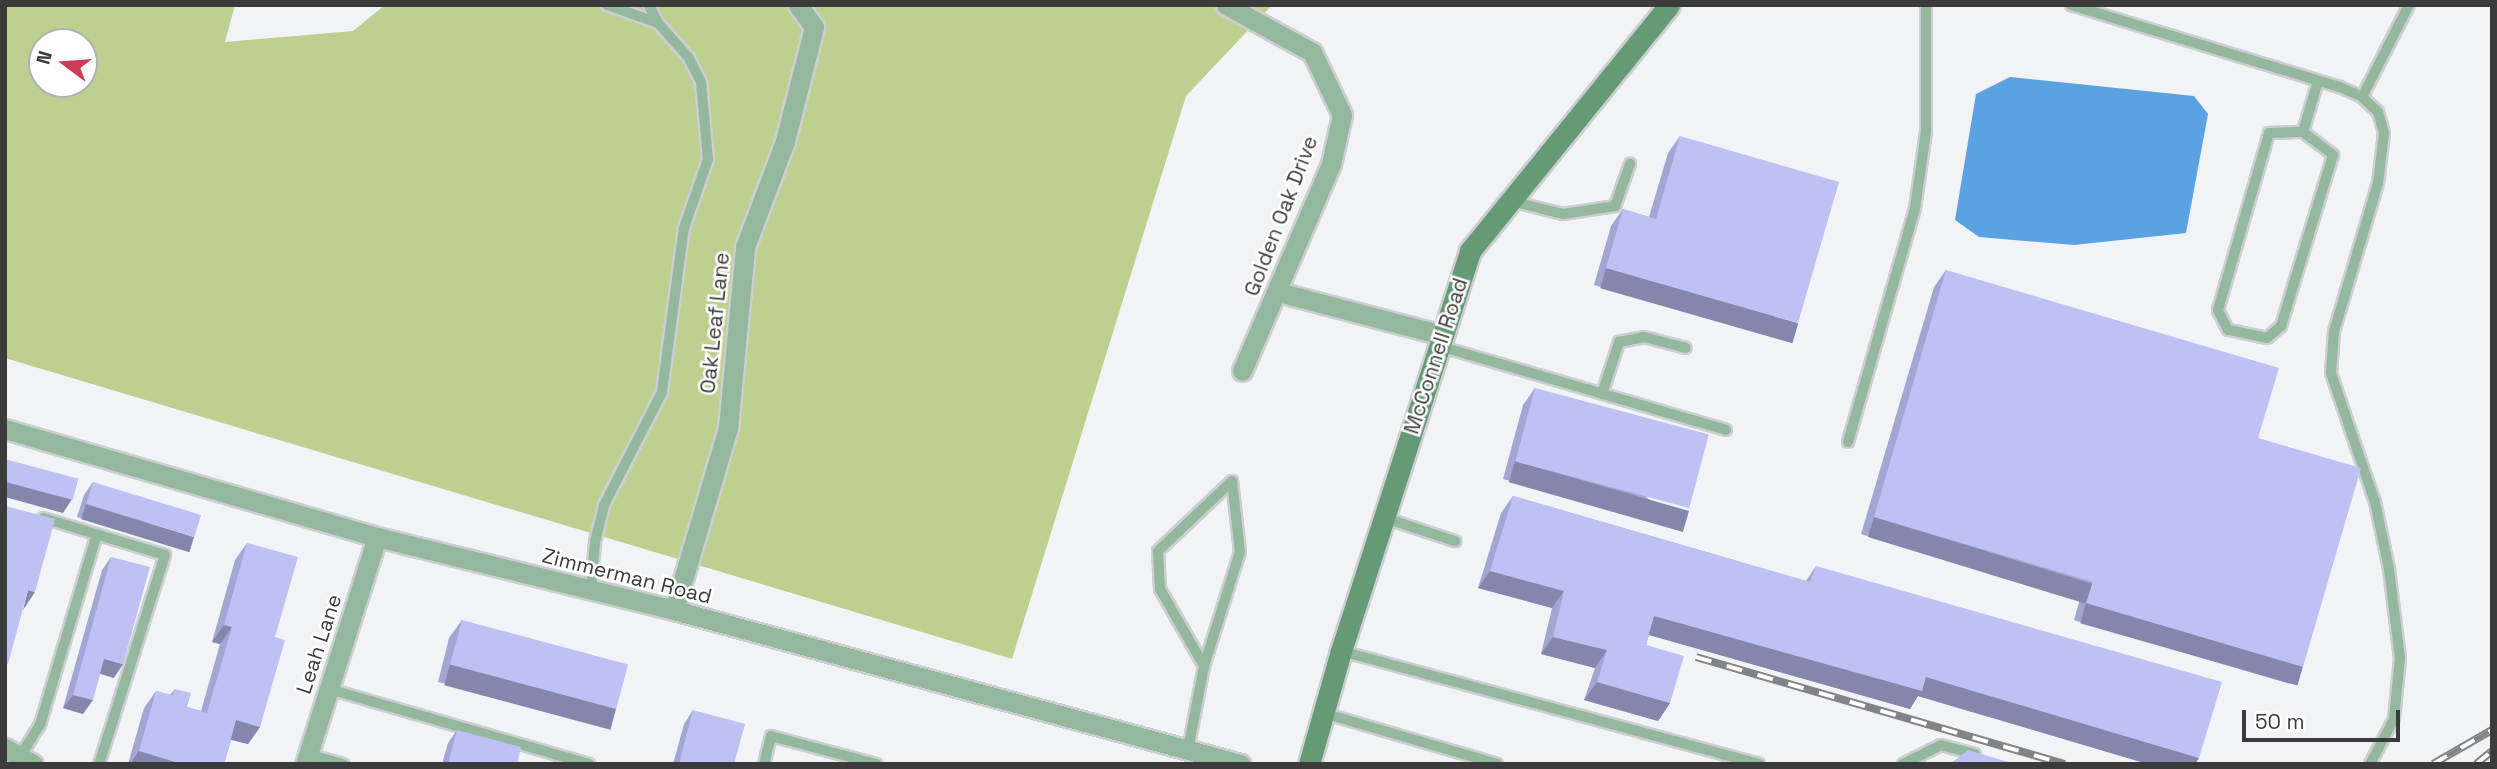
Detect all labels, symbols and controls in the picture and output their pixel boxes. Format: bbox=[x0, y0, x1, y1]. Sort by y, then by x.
north arrow bbox=[28, 28, 98, 98]
text: N bbox=[30, 48, 58, 67]
street label: Golden Oak Drive bbox=[1239, 132, 1323, 300]
street label: Oak Leaf Lane bbox=[695, 251, 735, 395]
street label: McConnell Road bbox=[1399, 275, 1473, 437]
street label: Zimmerman Road bbox=[540, 543, 714, 609]
street label: Leah Lane bbox=[291, 591, 347, 697]
scale bar bbox=[2245, 696, 2402, 740]
text: 50 m bbox=[2255, 708, 2305, 735]

